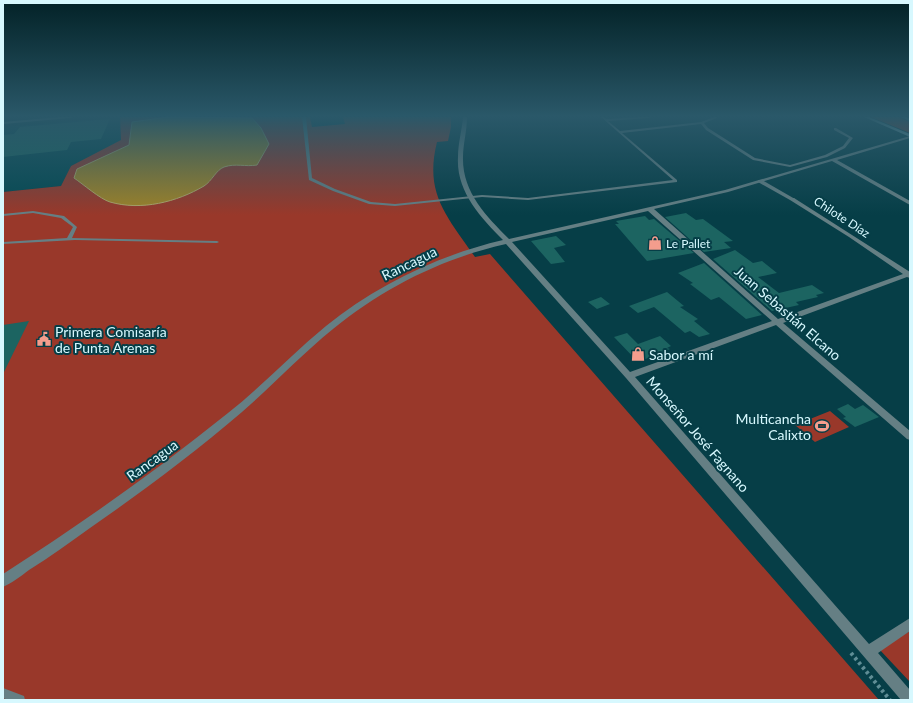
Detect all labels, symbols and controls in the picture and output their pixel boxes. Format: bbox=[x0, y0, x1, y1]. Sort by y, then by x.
street label: Chilote Díaz bbox=[811, 193, 873, 241]
shop icon: Le Pallet bbox=[647, 235, 663, 251]
place label: Le Pallet bbox=[666, 236, 711, 251]
street label: Rancagua bbox=[379, 242, 439, 284]
street label: Juan Sebastián Elcano bbox=[731, 262, 845, 364]
place label: Primera Comisaría de Punta Arenas bbox=[55, 323, 167, 356]
public building icon: Primera Comisaría de Punta Arenas bbox=[36, 331, 52, 347]
shop icon: Sabor a mí bbox=[630, 346, 646, 362]
place label: Sabor a mí bbox=[649, 346, 714, 363]
street label: Monseñor José Fagnano bbox=[643, 373, 753, 495]
place label: Multicancha Calixto bbox=[735, 410, 811, 443]
sports icon: Multicancha Calixto bbox=[814, 418, 830, 434]
street label: Rancagua bbox=[123, 436, 181, 484]

